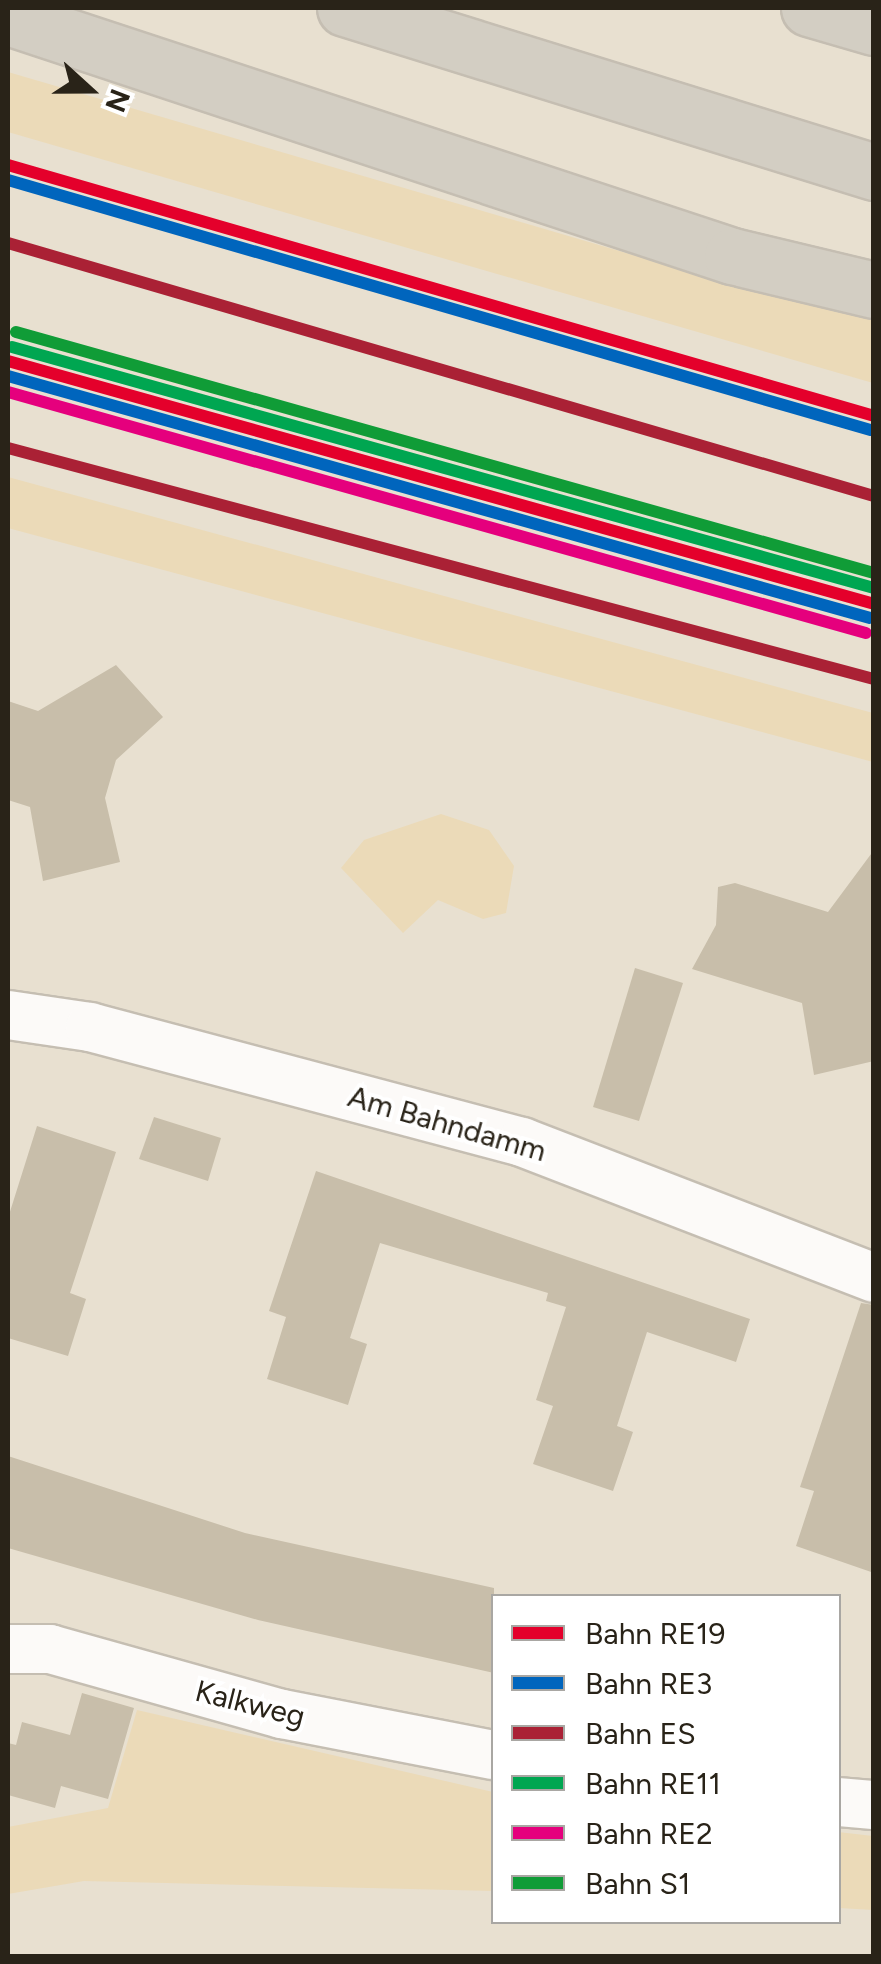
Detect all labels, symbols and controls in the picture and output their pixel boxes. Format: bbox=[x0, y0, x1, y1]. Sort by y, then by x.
north arrow bbox=[40, 40, 140, 140]
text: N bbox=[98, 85, 138, 117]
street label: Am Bahndamm bbox=[344, 1079, 550, 1169]
legend bbox=[491, 1594, 841, 1924]
text: Bahn RE19 bbox=[585, 1615, 725, 1652]
text: Bahn RE3 bbox=[585, 1665, 712, 1702]
street label: Kalkweg bbox=[191, 1673, 309, 1735]
text: Bahn ES bbox=[585, 1715, 696, 1752]
text: Bahn RE11 bbox=[585, 1765, 721, 1802]
text: Bahn RE2 bbox=[585, 1815, 713, 1852]
text: Bahn S1 bbox=[585, 1865, 690, 1902]

